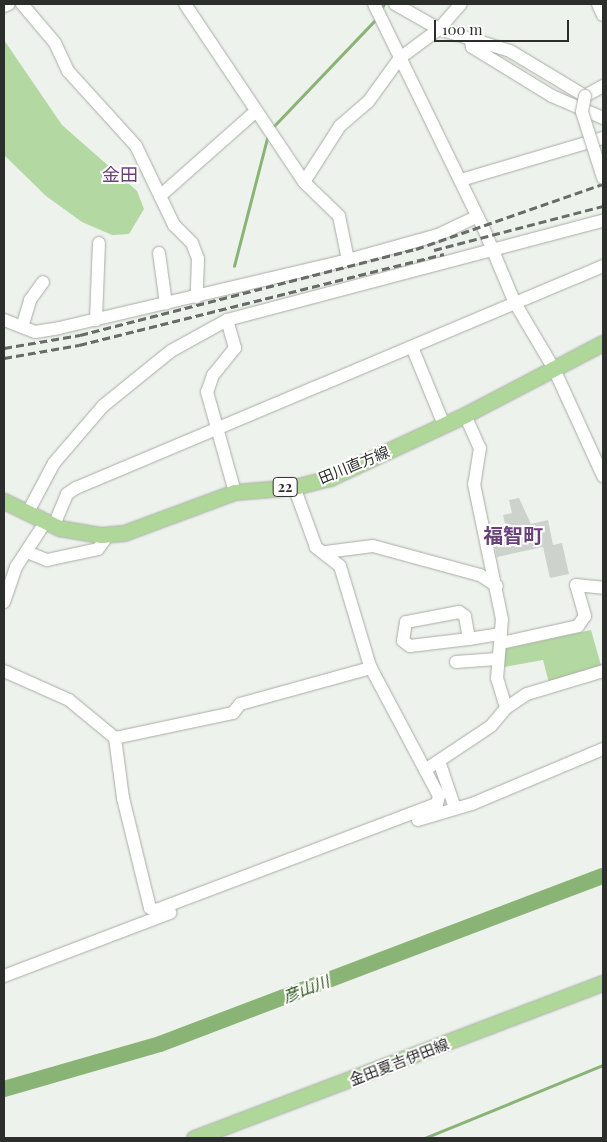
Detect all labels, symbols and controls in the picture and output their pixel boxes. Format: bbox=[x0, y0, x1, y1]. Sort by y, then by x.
scale bar bbox=[437, 10, 572, 42]
text: 100 m bbox=[442, 19, 483, 39]
district label: 金田 bbox=[102, 163, 138, 185]
street label: 田川直方線 bbox=[316, 443, 392, 487]
road number: 22 bbox=[272, 476, 298, 498]
district label: 福智町 bbox=[483, 522, 543, 546]
water label: 彦山川 bbox=[280, 971, 332, 1007]
street label: 金田夏吉伊田線 bbox=[347, 1035, 451, 1089]

